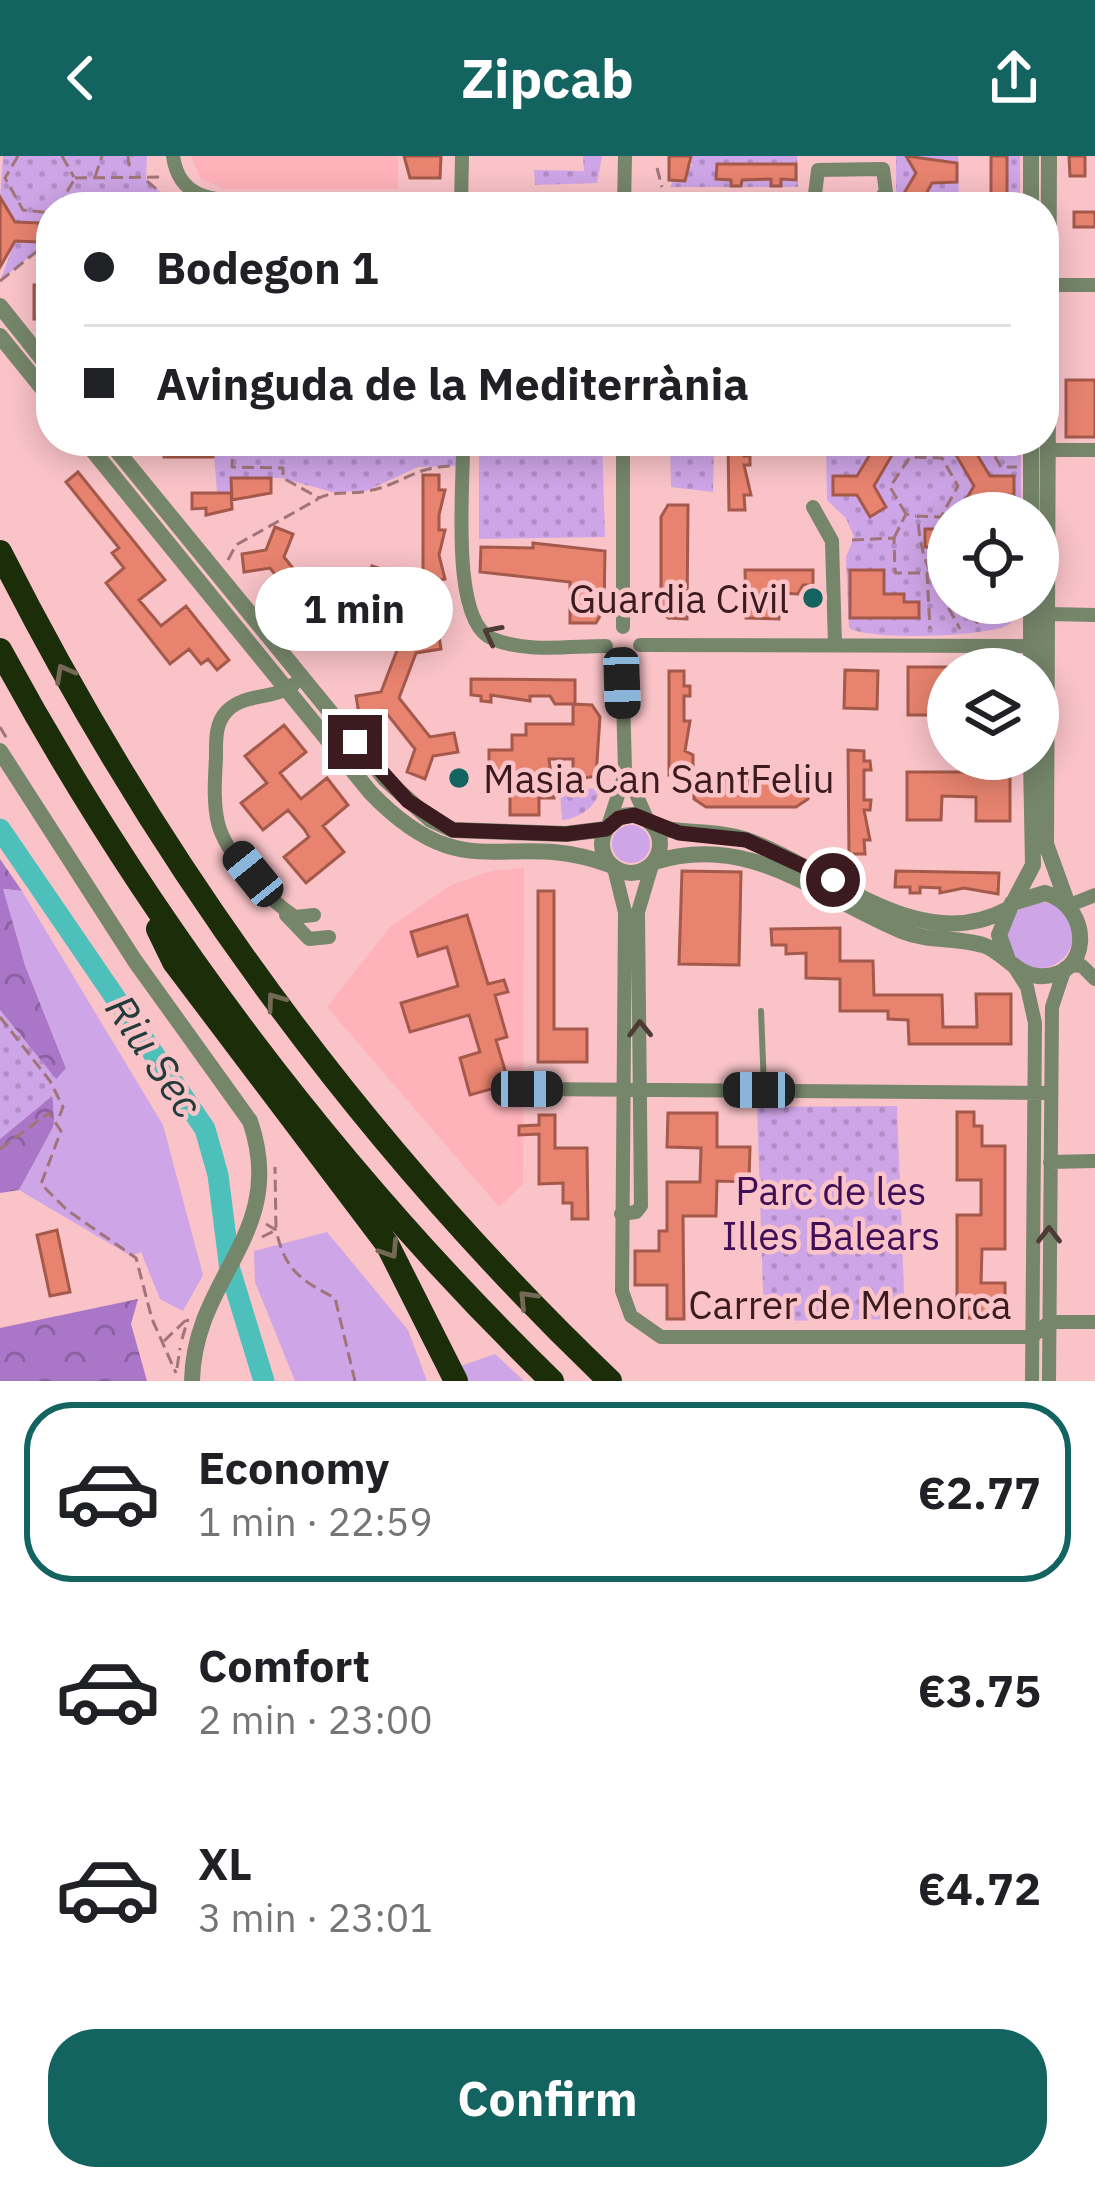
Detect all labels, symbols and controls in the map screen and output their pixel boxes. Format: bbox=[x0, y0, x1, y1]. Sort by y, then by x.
text: Zipcab bbox=[461, 43, 634, 113]
icon: back bbox=[48, 45, 114, 111]
icon: share bbox=[981, 45, 1047, 111]
text: Bodegon 1 bbox=[156, 238, 378, 296]
text: Avinguda de la Mediterrània bbox=[156, 354, 749, 412]
map controls bbox=[927, 492, 1059, 780]
button: locate bbox=[927, 492, 1059, 624]
callout: 1 min bbox=[256, 568, 454, 652]
place label: Guardia Civil bbox=[569, 573, 789, 624]
text: 1 min bbox=[303, 583, 405, 634]
marker: Guardia Civil bbox=[800, 585, 826, 611]
one-way arrow bbox=[483, 626, 505, 649]
car bbox=[603, 646, 641, 720]
button: layers bbox=[927, 648, 1059, 780]
one-way arrow bbox=[55, 665, 78, 686]
route end bbox=[328, 715, 382, 769]
place label: Masia Can SantFeliu bbox=[483, 753, 835, 804]
marker: Masia Can SantFeliu bbox=[446, 765, 472, 791]
car bbox=[216, 835, 290, 913]
route start bbox=[806, 853, 860, 907]
water label: Riu Sec bbox=[94, 984, 216, 1128]
one-way arrow bbox=[267, 993, 289, 1014]
one-way arrow bbox=[628, 1019, 654, 1038]
car bbox=[491, 1071, 563, 1107]
car bbox=[723, 1072, 795, 1108]
park label: Parc de les Illes Balears bbox=[722, 1165, 940, 1261]
one-way arrow bbox=[1036, 1225, 1062, 1244]
one-way arrow bbox=[375, 1236, 397, 1258]
street label: Carrer de Menorca bbox=[688, 1279, 1012, 1330]
one-way arrow bbox=[519, 1291, 541, 1312]
icon: car bbox=[54, 1438, 162, 1546]
text: Economy bbox=[198, 1438, 389, 1496]
text: €2.77 bbox=[918, 1463, 1041, 1521]
text: 1 min · 22:59 bbox=[198, 1496, 433, 1547]
icon: car bbox=[54, 1636, 162, 1744]
text: Comfort bbox=[198, 1636, 370, 1694]
text: €3.75 bbox=[918, 1661, 1041, 1719]
text: 2 min · 23:00 bbox=[198, 1694, 433, 1745]
icon: car bbox=[54, 1834, 162, 1942]
text: XL bbox=[198, 1834, 252, 1892]
text: €4.72 bbox=[918, 1859, 1041, 1917]
text: 3 min · 23:01 bbox=[198, 1892, 433, 1943]
button: Confirm bbox=[48, 2029, 1047, 2167]

